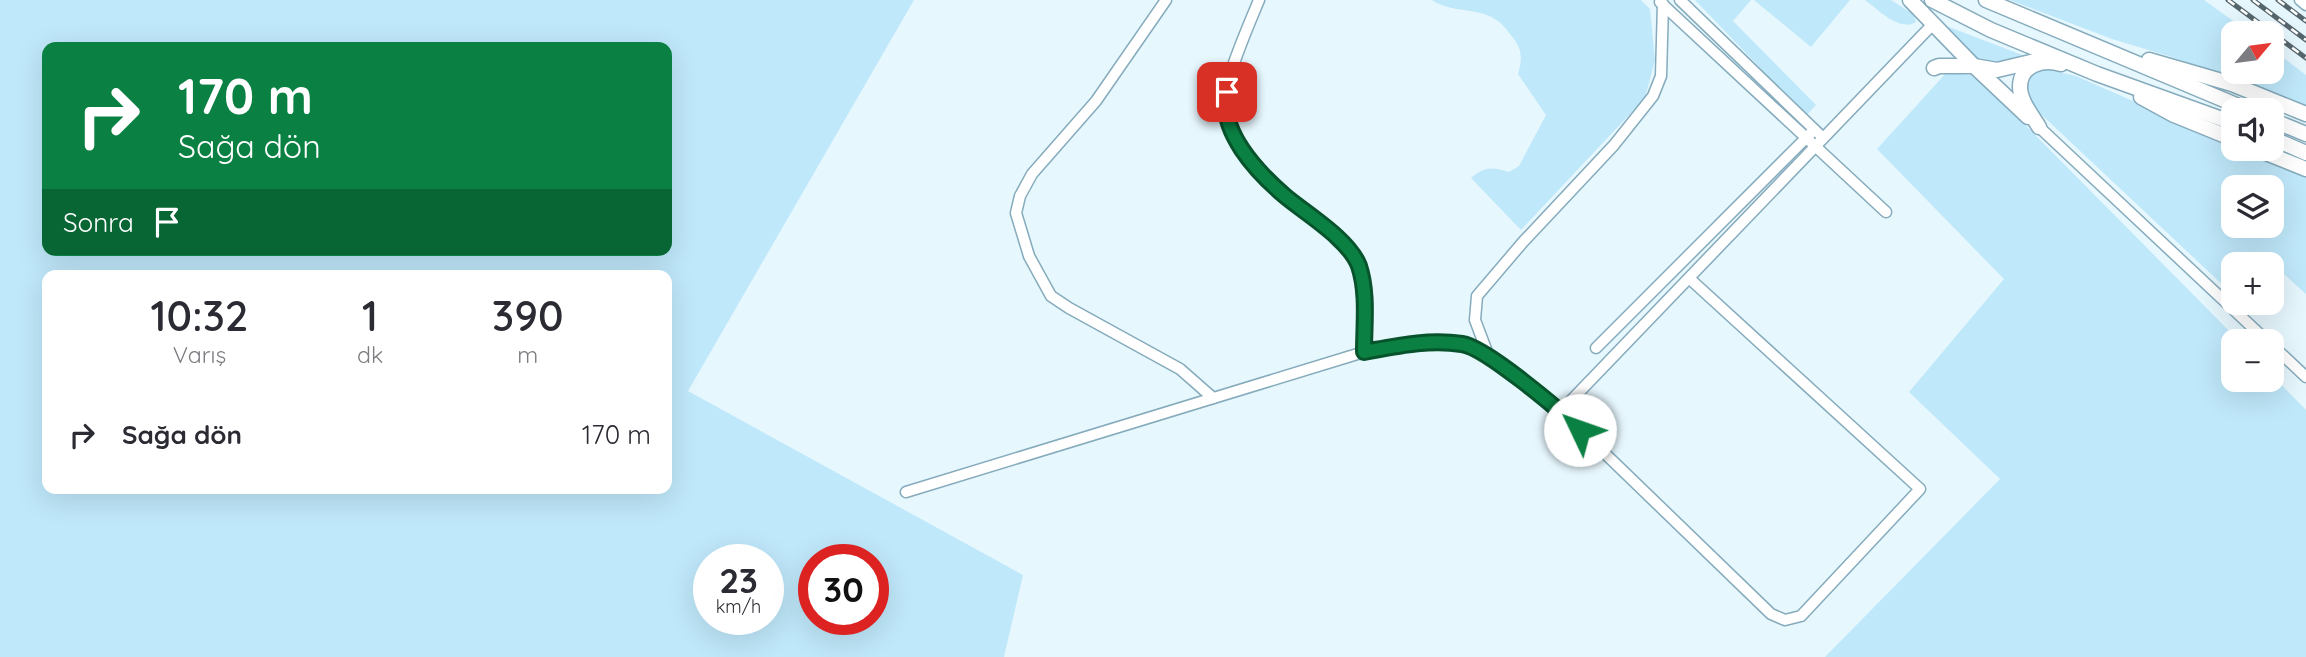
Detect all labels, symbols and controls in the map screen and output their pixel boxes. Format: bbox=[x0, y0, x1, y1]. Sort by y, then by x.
north arrow bbox=[2221, 21, 2284, 84]
map controls bbox=[2221, 21, 2284, 392]
pin bbox=[1197, 62, 1257, 122]
text: 170 m bbox=[178, 65, 313, 126]
icon: right bbox=[63, 70, 154, 161]
icon: arrive bbox=[1208, 73, 1246, 111]
button: sound bbox=[2221, 98, 2284, 161]
text: Sağa dön bbox=[178, 126, 321, 166]
button: layers bbox=[2221, 175, 2284, 238]
icon: arrive bbox=[148, 203, 186, 241]
text: Sonra bbox=[63, 206, 134, 239]
button: + bbox=[2221, 252, 2284, 315]
text: 10:32 bbox=[151, 289, 248, 342]
text: 1 bbox=[362, 289, 378, 342]
text: 390 bbox=[492, 289, 563, 342]
button: − bbox=[2221, 329, 2284, 392]
text: Varış bbox=[173, 340, 226, 369]
text: dk bbox=[357, 340, 383, 369]
text: m bbox=[517, 340, 538, 369]
position arrow bbox=[1543, 393, 1617, 467]
icon: right bbox=[63, 416, 101, 454]
text: Sağa dön bbox=[122, 418, 242, 451]
text: 170 m bbox=[582, 418, 651, 451]
speed limit sign: 30 bbox=[798, 544, 889, 635]
text: 23 bbox=[719, 558, 758, 602]
text: km/h bbox=[716, 595, 761, 618]

